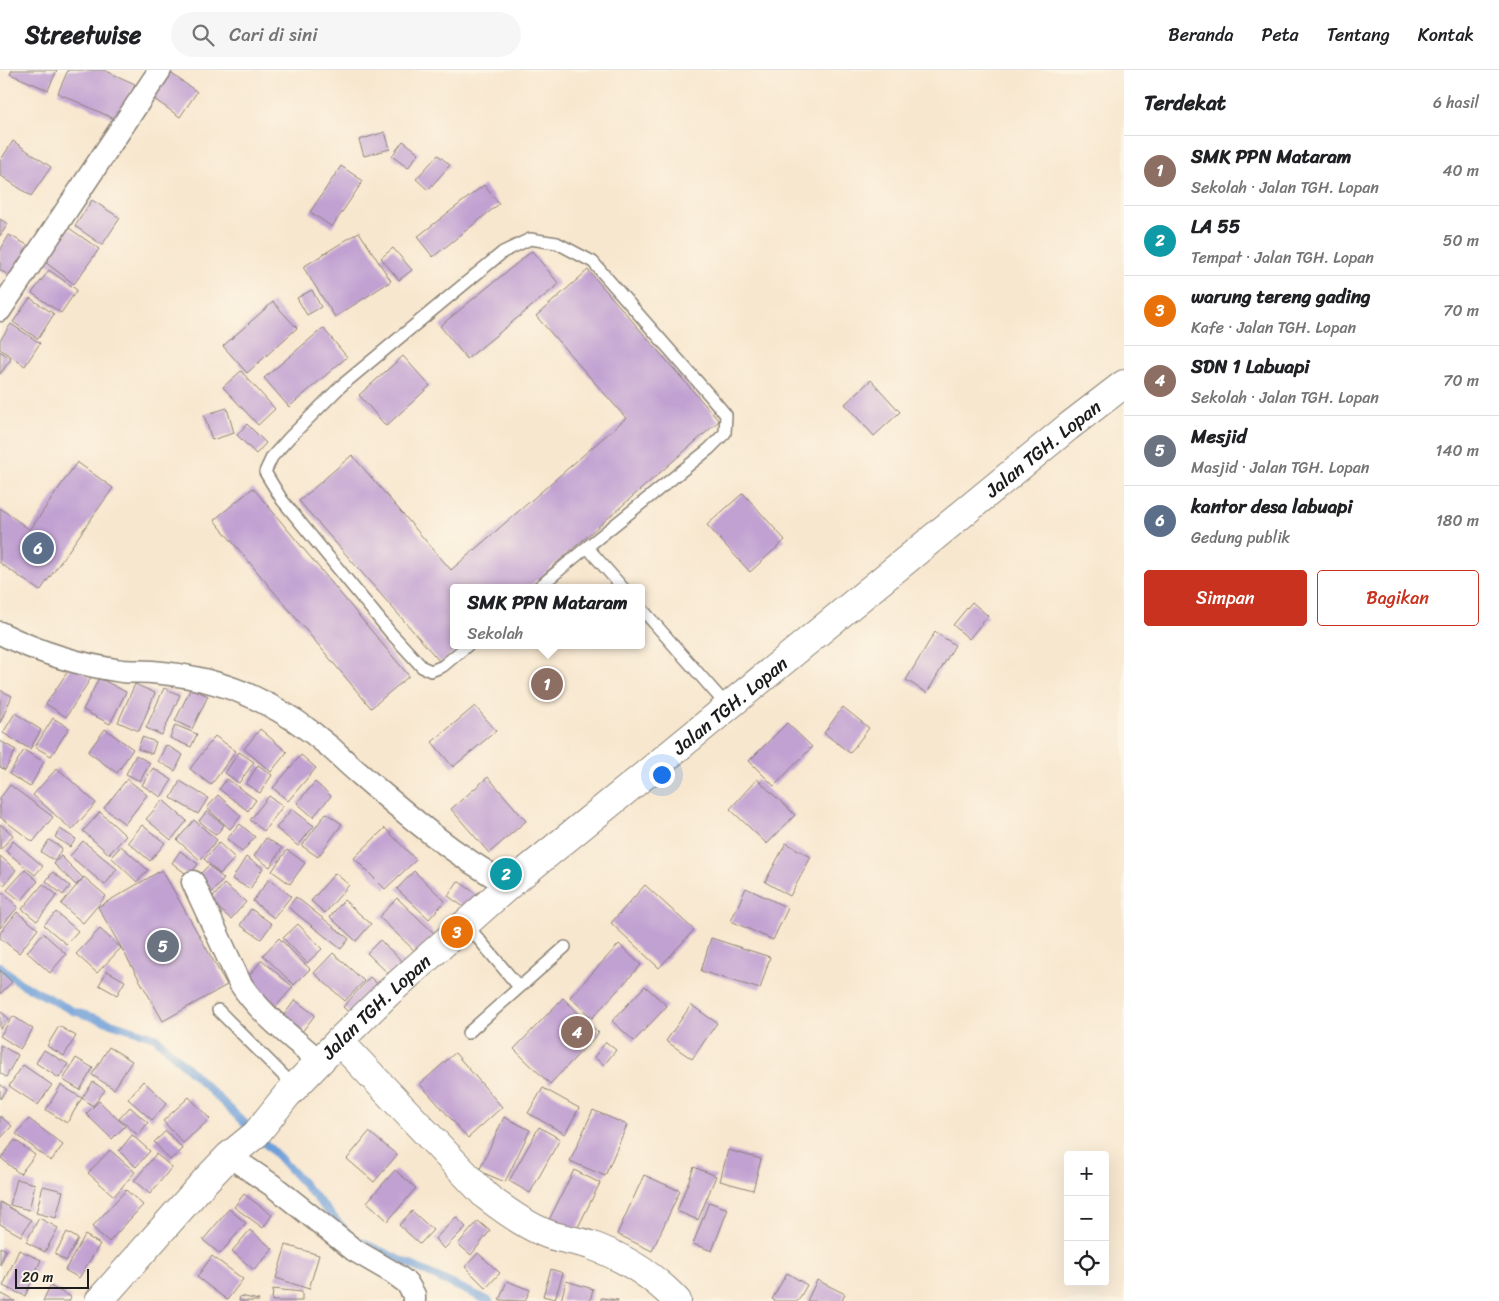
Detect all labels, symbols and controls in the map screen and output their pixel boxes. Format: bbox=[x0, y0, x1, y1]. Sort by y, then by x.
search box bbox=[171, 12, 521, 57]
text: Streetwise bbox=[25, 14, 141, 56]
text: Cari di sini bbox=[229, 18, 317, 51]
text: Beranda bbox=[1168, 19, 1234, 51]
text: Peta bbox=[1262, 19, 1299, 51]
text: Tentang bbox=[1327, 19, 1390, 51]
text: Kontak bbox=[1418, 19, 1474, 51]
icon: search bbox=[189, 21, 217, 49]
text: Terdekat bbox=[1144, 84, 1226, 122]
text: 6 hasil bbox=[1433, 88, 1479, 117]
text: SMK PPN Mataram bbox=[1191, 140, 1351, 173]
text: 1 bbox=[1157, 156, 1163, 185]
text: 40 m bbox=[1442, 156, 1479, 185]
text: Sekolah · Jalan TGH. Lopan bbox=[1191, 173, 1379, 202]
text: LA 55 bbox=[1191, 210, 1240, 243]
text: 2 bbox=[1155, 226, 1165, 255]
text: 50 m bbox=[1443, 226, 1479, 255]
text: Tempat · Jalan TGH. Lopan bbox=[1191, 243, 1374, 272]
text: warung tereng gading bbox=[1191, 280, 1371, 313]
text: 3 bbox=[1156, 296, 1164, 325]
text: 70 m bbox=[1443, 296, 1479, 325]
text: Kafe · Jalan TGH. Lopan bbox=[1191, 313, 1356, 342]
text: SDN 1 Labuapi bbox=[1191, 350, 1309, 383]
text: 4 bbox=[1155, 366, 1165, 395]
text: 70 m bbox=[1443, 366, 1479, 395]
text: Sekolah · Jalan TGH. Lopan bbox=[1191, 383, 1379, 412]
street label: Jalan TGH. Lopan bbox=[977, 391, 1108, 506]
text: Mesjid bbox=[1191, 420, 1246, 453]
text: 5 bbox=[1155, 436, 1165, 465]
text: 140 m bbox=[1436, 436, 1479, 465]
text: Masjid · Jalan TGH. Lopan bbox=[1191, 453, 1369, 482]
text: kantor desa labuapi bbox=[1191, 490, 1352, 523]
text: 6 bbox=[1155, 506, 1165, 535]
text: 180 m bbox=[1436, 506, 1479, 535]
text: Gedung publik bbox=[1191, 523, 1290, 552]
pin: 6 bbox=[22, 529, 54, 567]
button: Simpan bbox=[1144, 570, 1307, 626]
button: Bagikan bbox=[1317, 570, 1479, 626]
popup bbox=[450, 584, 645, 649]
text: SMK PPN Mataram bbox=[467, 586, 628, 619]
text: Sekolah bbox=[467, 619, 523, 648]
street label: Jalan TGH. Lopan bbox=[664, 647, 795, 764]
pin: 1 bbox=[531, 665, 563, 703]
your location bbox=[649, 762, 675, 788]
pin: 2 bbox=[490, 855, 522, 893]
pin: 3 bbox=[441, 913, 473, 951]
pin: 5 bbox=[147, 927, 179, 965]
street label: Jalan TGH. Lopan bbox=[312, 945, 438, 1068]
pin: 4 bbox=[561, 1013, 593, 1051]
map controls bbox=[1064, 1151, 1109, 1286]
button: + bbox=[1064, 1151, 1109, 1196]
button: − bbox=[1064, 1196, 1109, 1241]
button: locate bbox=[1064, 1241, 1109, 1286]
text: 20 m bbox=[22, 1265, 53, 1290]
scale bar bbox=[15, 1266, 89, 1289]

